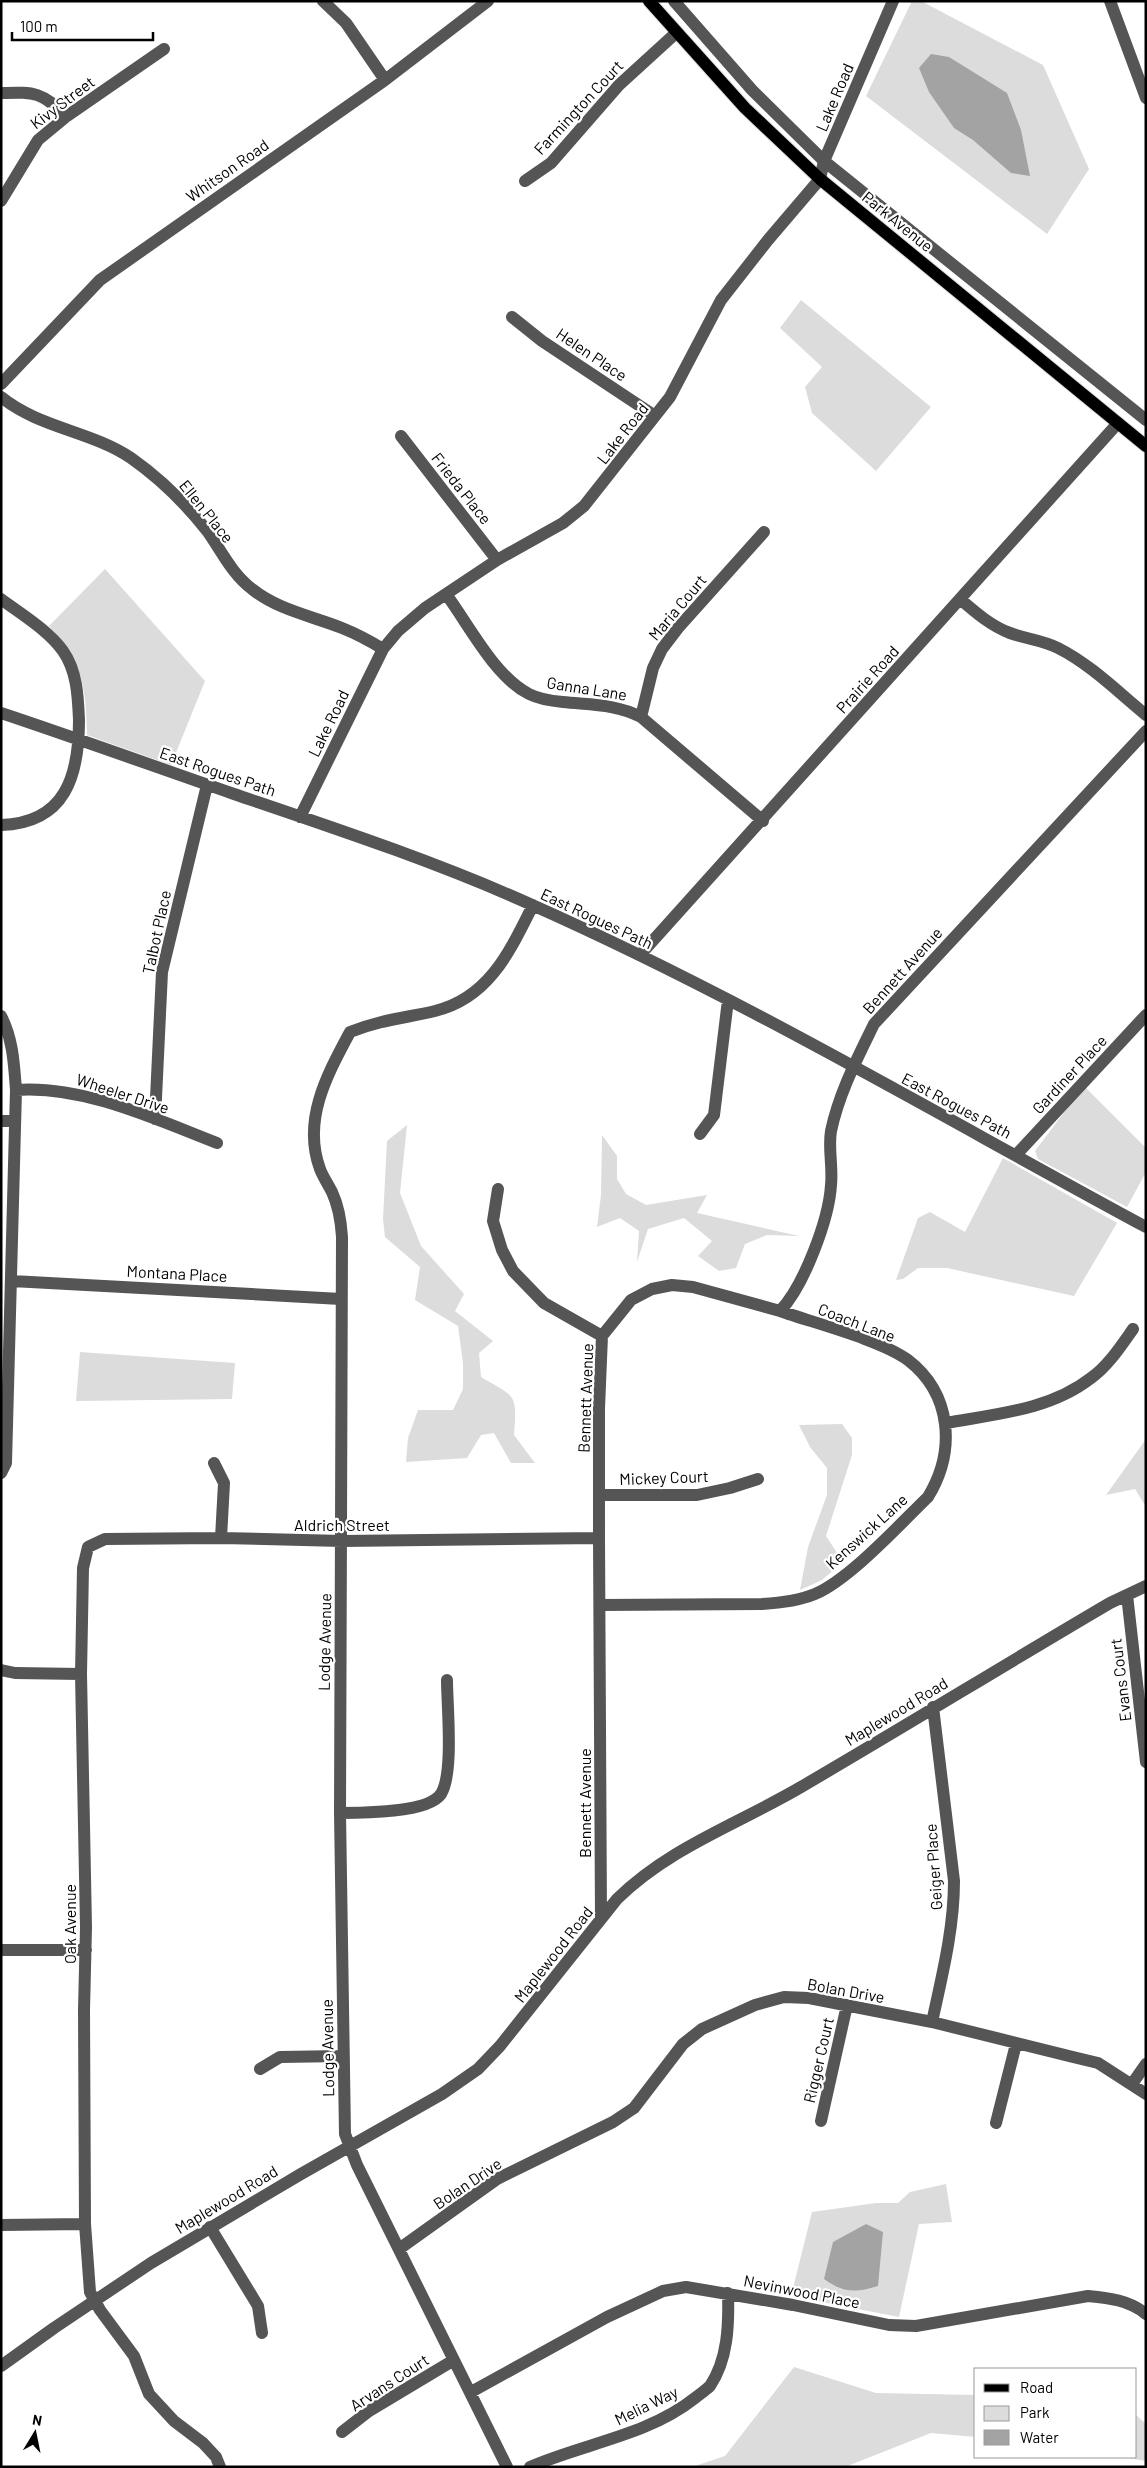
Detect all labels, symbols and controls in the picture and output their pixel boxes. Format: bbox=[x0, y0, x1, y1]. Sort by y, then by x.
scale bar bbox=[12, 10, 154, 42]
text: 100 m bbox=[20, 17, 58, 35]
street label: Farmington Court bbox=[529, 56, 627, 158]
street label: Lake Road bbox=[811, 60, 857, 134]
street label: Kivy Street bbox=[26, 72, 98, 132]
street label: Whitson Road bbox=[182, 135, 272, 205]
street label: Park Avenue bbox=[859, 187, 937, 255]
street label: Helen Place bbox=[553, 323, 631, 385]
street label: Lake Road bbox=[592, 399, 652, 467]
street label: Frieda Place bbox=[428, 448, 496, 528]
street label: Ellen Place bbox=[176, 476, 238, 546]
street label: Maria Court bbox=[644, 570, 710, 644]
street label: Prairie Road bbox=[832, 641, 902, 717]
street label: Ganna Lane bbox=[546, 672, 628, 704]
street label: Lake Road bbox=[304, 686, 352, 760]
street label: East Rogues Path bbox=[157, 742, 279, 800]
street label: East Rogues Path bbox=[538, 884, 656, 952]
street label: Talbot Place bbox=[138, 888, 174, 976]
street label: Bennett Avenue bbox=[858, 923, 946, 1017]
street label: Gardiner Place bbox=[1028, 1031, 1110, 1117]
street label: East Rogues Path bbox=[899, 1068, 1015, 1142]
street label: Wheeler Drive bbox=[74, 1069, 172, 1117]
street label: Montana Place bbox=[126, 1261, 228, 1285]
street label: Coach Lane bbox=[816, 1299, 898, 1345]
street label: Bennett Avenue bbox=[574, 1343, 596, 1453]
street label: Mickey Court bbox=[619, 1466, 709, 1488]
street label: Kenswick Lane bbox=[821, 1489, 911, 1573]
street label: Aldrich Street bbox=[294, 1515, 390, 1534]
street label: Lodge Avenue bbox=[314, 1593, 334, 1691]
street label: Evans Court bbox=[1105, 1637, 1135, 1723]
street label: Maplewood Road bbox=[841, 1673, 951, 1749]
street label: Bennett Avenue bbox=[575, 1748, 594, 1858]
street label: Geiger Place bbox=[921, 1823, 945, 1911]
street label: Oak Avenue bbox=[60, 1884, 79, 1964]
street label: Maplewood Road bbox=[510, 1902, 596, 2006]
street label: Bolan Drive bbox=[806, 1974, 886, 2006]
street label: Lodge Avenue bbox=[317, 1999, 337, 2097]
street label: Rigger Court bbox=[799, 2015, 837, 2105]
street label: Bolan Drive bbox=[429, 2153, 505, 2213]
street label: Maplewood Road bbox=[171, 2161, 281, 2237]
street label: Nevinwood Place bbox=[742, 2270, 862, 2312]
street label: Arvans Court bbox=[346, 2350, 432, 2414]
legend bbox=[974, 2368, 1137, 2458]
text: Road bbox=[1020, 2378, 1053, 2396]
street label: Melia Way bbox=[611, 2381, 681, 2428]
text: Park bbox=[1020, 2403, 1050, 2421]
north arrow bbox=[10, 2408, 60, 2458]
text: N bbox=[31, 2411, 43, 2429]
text: Water bbox=[1020, 2428, 1059, 2446]

